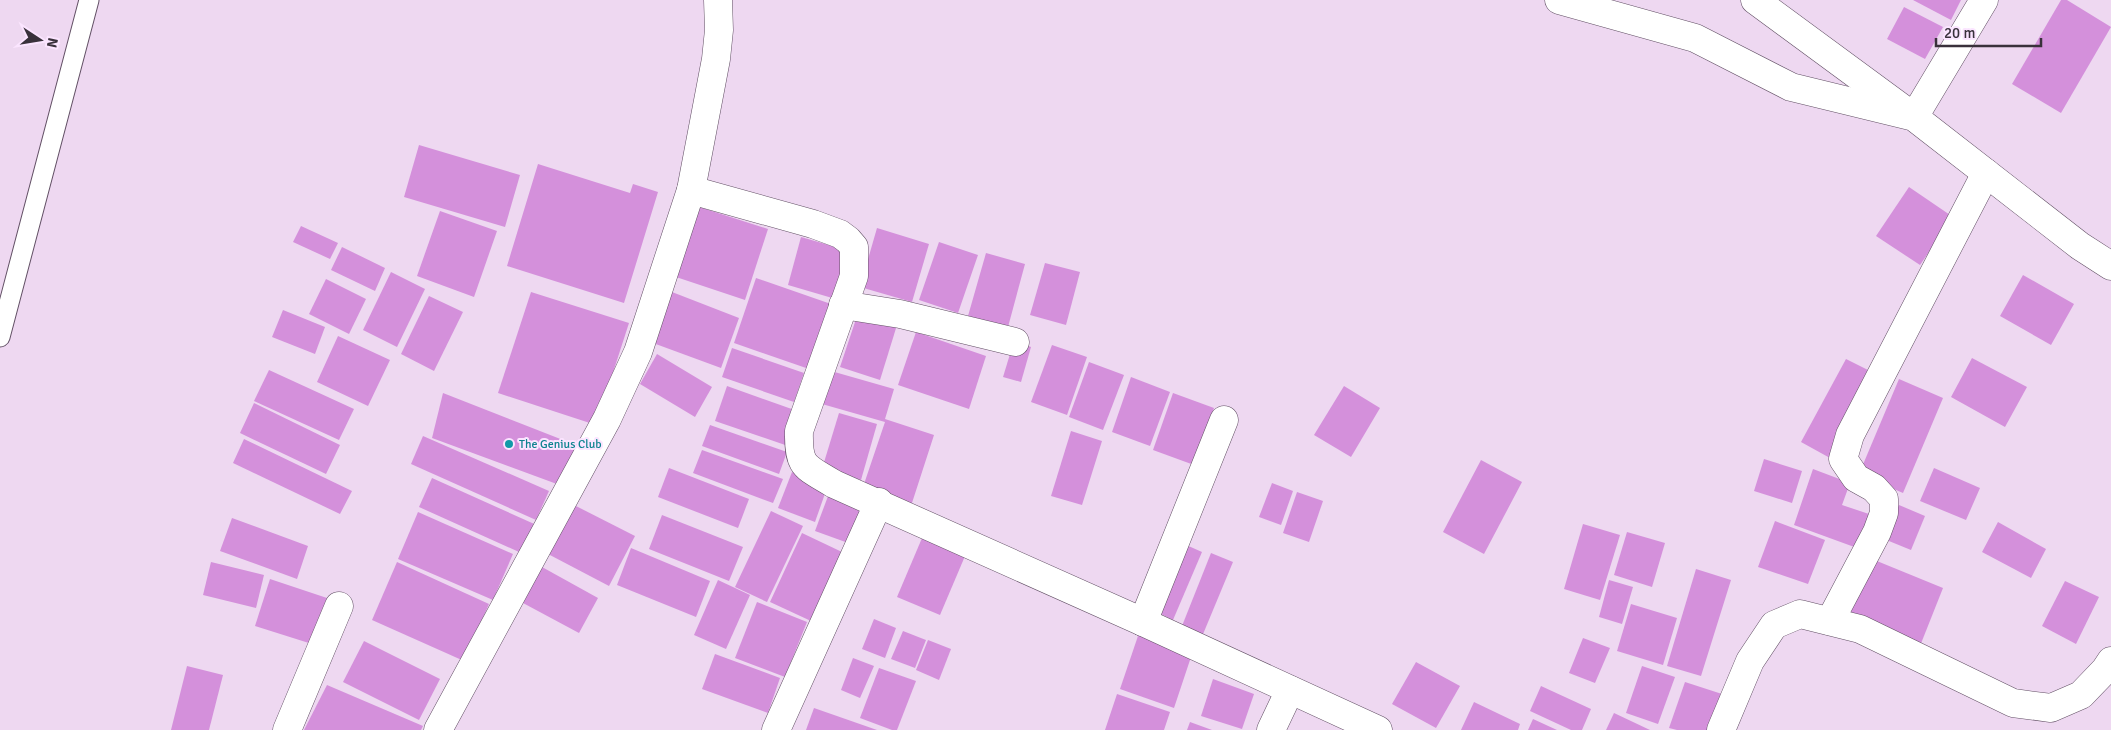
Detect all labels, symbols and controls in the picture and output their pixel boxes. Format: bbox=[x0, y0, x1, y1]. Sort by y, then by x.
north arrow bbox=[15, 15, 65, 65]
scale bar bbox=[1936, 15, 2041, 47]
text: 20 m bbox=[1944, 24, 1975, 42]
text: N bbox=[43, 36, 62, 49]
place label: The Genius Club bbox=[519, 437, 602, 452]
marker: The Genius Club bbox=[503, 438, 515, 450]

